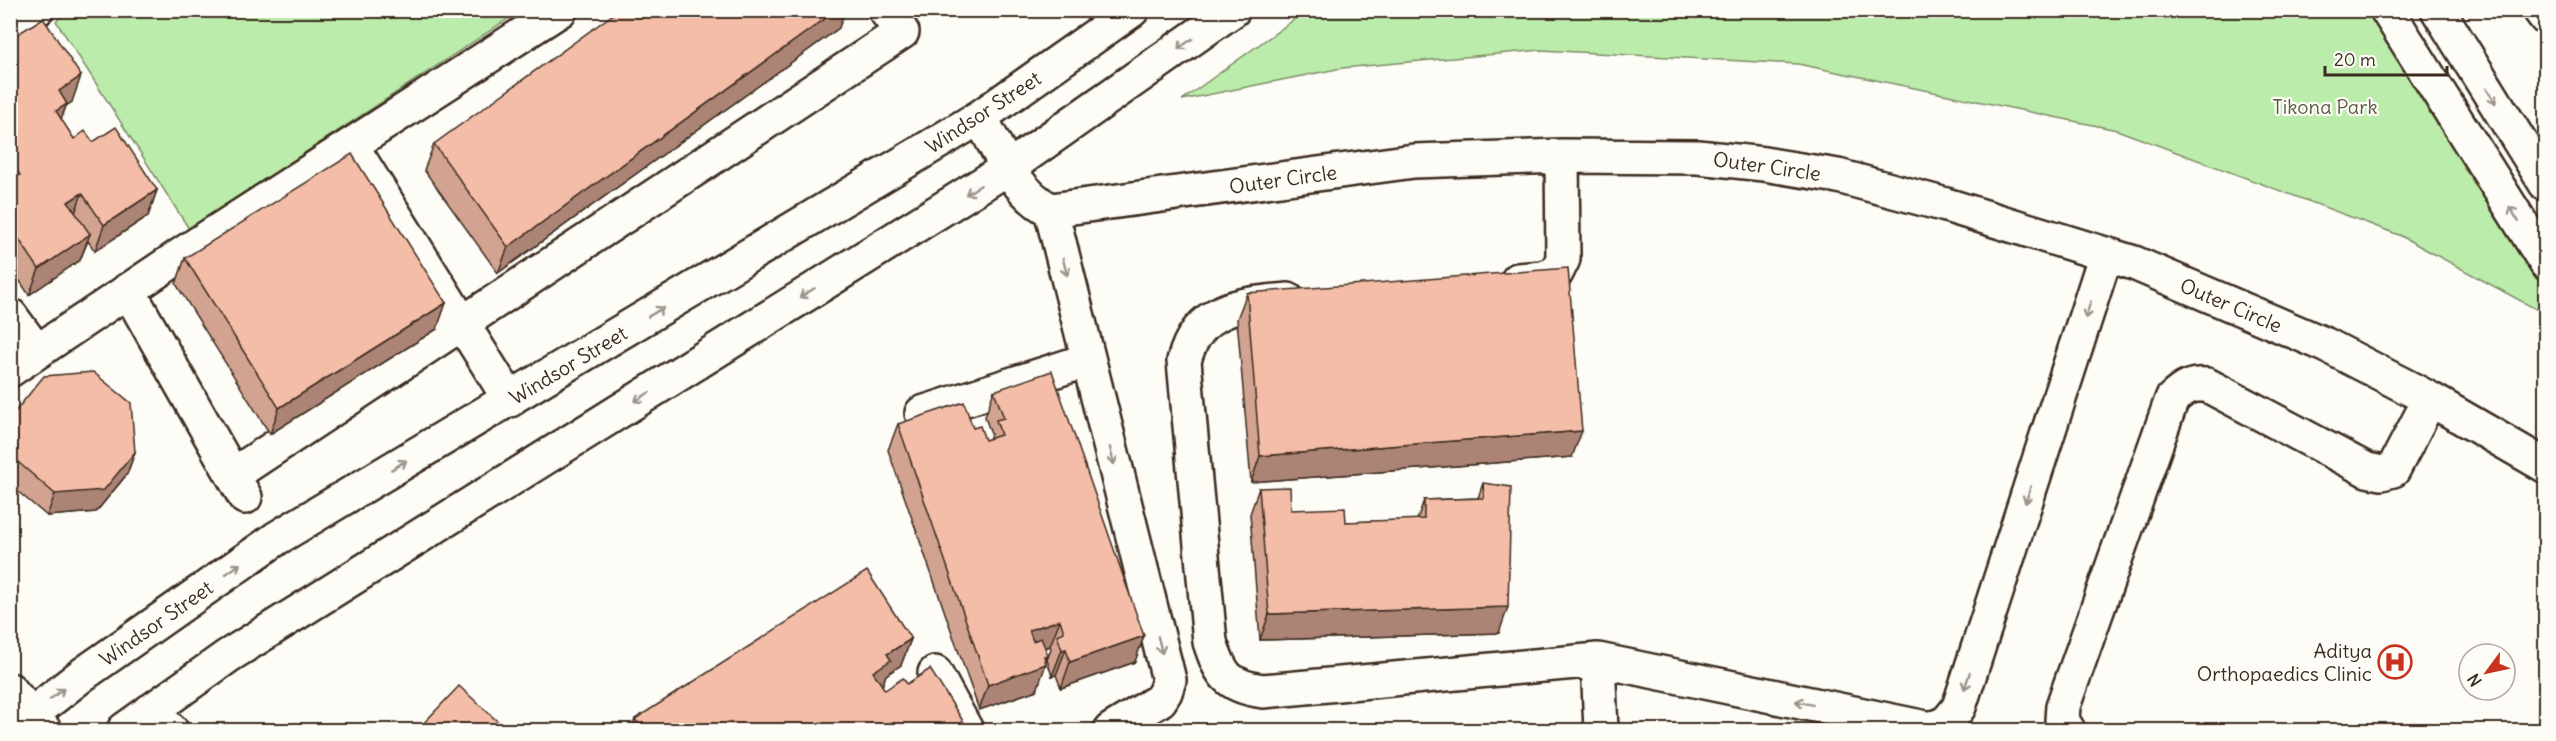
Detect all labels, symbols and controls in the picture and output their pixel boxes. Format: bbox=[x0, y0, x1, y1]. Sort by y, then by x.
one-way arrow bbox=[1178, 38, 1194, 50]
scale bar bbox=[2325, 39, 2446, 77]
text: 20 m bbox=[2334, 48, 2376, 71]
street label: Windsor Street bbox=[921, 65, 1046, 159]
one-way arrow bbox=[2485, 87, 2497, 104]
park label: Tikona Park bbox=[2272, 94, 2378, 119]
street label: Outer Circle bbox=[1712, 146, 1822, 186]
street label: Outer Circle bbox=[1228, 159, 1338, 199]
one-way arrow bbox=[965, 184, 982, 196]
one-way arrow bbox=[2508, 206, 2520, 223]
one-way arrow bbox=[1060, 257, 1072, 276]
street label: Outer Circle bbox=[2176, 272, 2286, 338]
one-way arrow bbox=[799, 287, 816, 300]
one-way arrow bbox=[2082, 300, 2093, 319]
one-way arrow bbox=[647, 305, 664, 317]
street label: Windsor Street bbox=[505, 320, 632, 410]
one-way arrow bbox=[634, 391, 651, 403]
one-way arrow bbox=[1107, 446, 1119, 465]
one-way arrow bbox=[390, 459, 407, 471]
one-way arrow bbox=[2022, 485, 2033, 504]
one-way arrow bbox=[225, 563, 241, 575]
street label: Windsor Street bbox=[95, 575, 218, 671]
one-way arrow bbox=[1154, 635, 1166, 654]
place label: Aditya Orthopaedics Clinic bbox=[2197, 638, 2372, 686]
north arrow bbox=[2457, 642, 2517, 702]
hospital icon: Aditya Orthopaedics Clinic bbox=[2377, 644, 2413, 680]
text: N bbox=[2463, 670, 2486, 690]
one-way arrow bbox=[1961, 671, 1972, 690]
one-way arrow bbox=[49, 688, 65, 700]
one-way arrow bbox=[1794, 697, 1814, 708]

